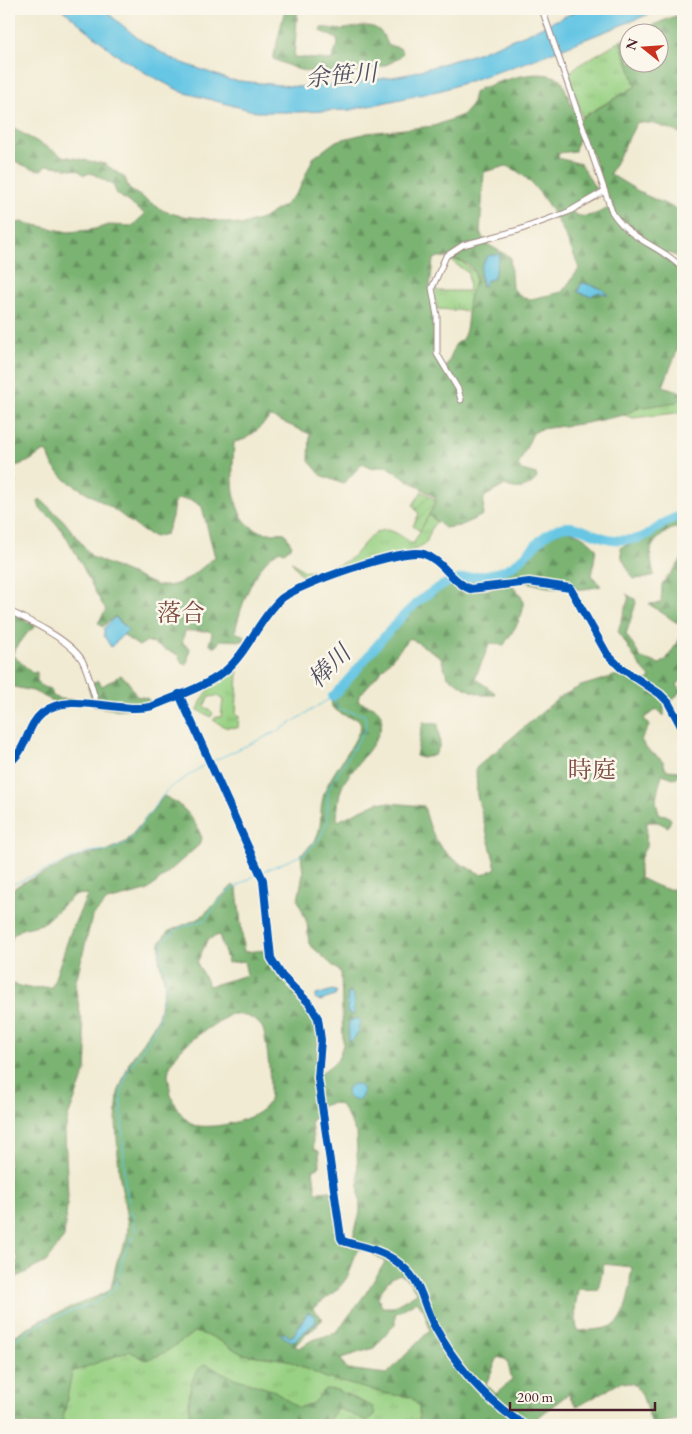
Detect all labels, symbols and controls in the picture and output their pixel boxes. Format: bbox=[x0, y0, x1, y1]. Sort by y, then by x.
north arrow bbox=[620, 22, 670, 72]
text: N bbox=[621, 36, 642, 52]
water label: 余笹川 bbox=[304, 56, 381, 94]
district label: 落合 bbox=[157, 597, 205, 628]
water label: 棒川 bbox=[301, 636, 359, 694]
district label: 時庭 bbox=[568, 754, 616, 785]
scale bar bbox=[510, 1379, 654, 1411]
text: 200 m bbox=[517, 1387, 554, 1406]

